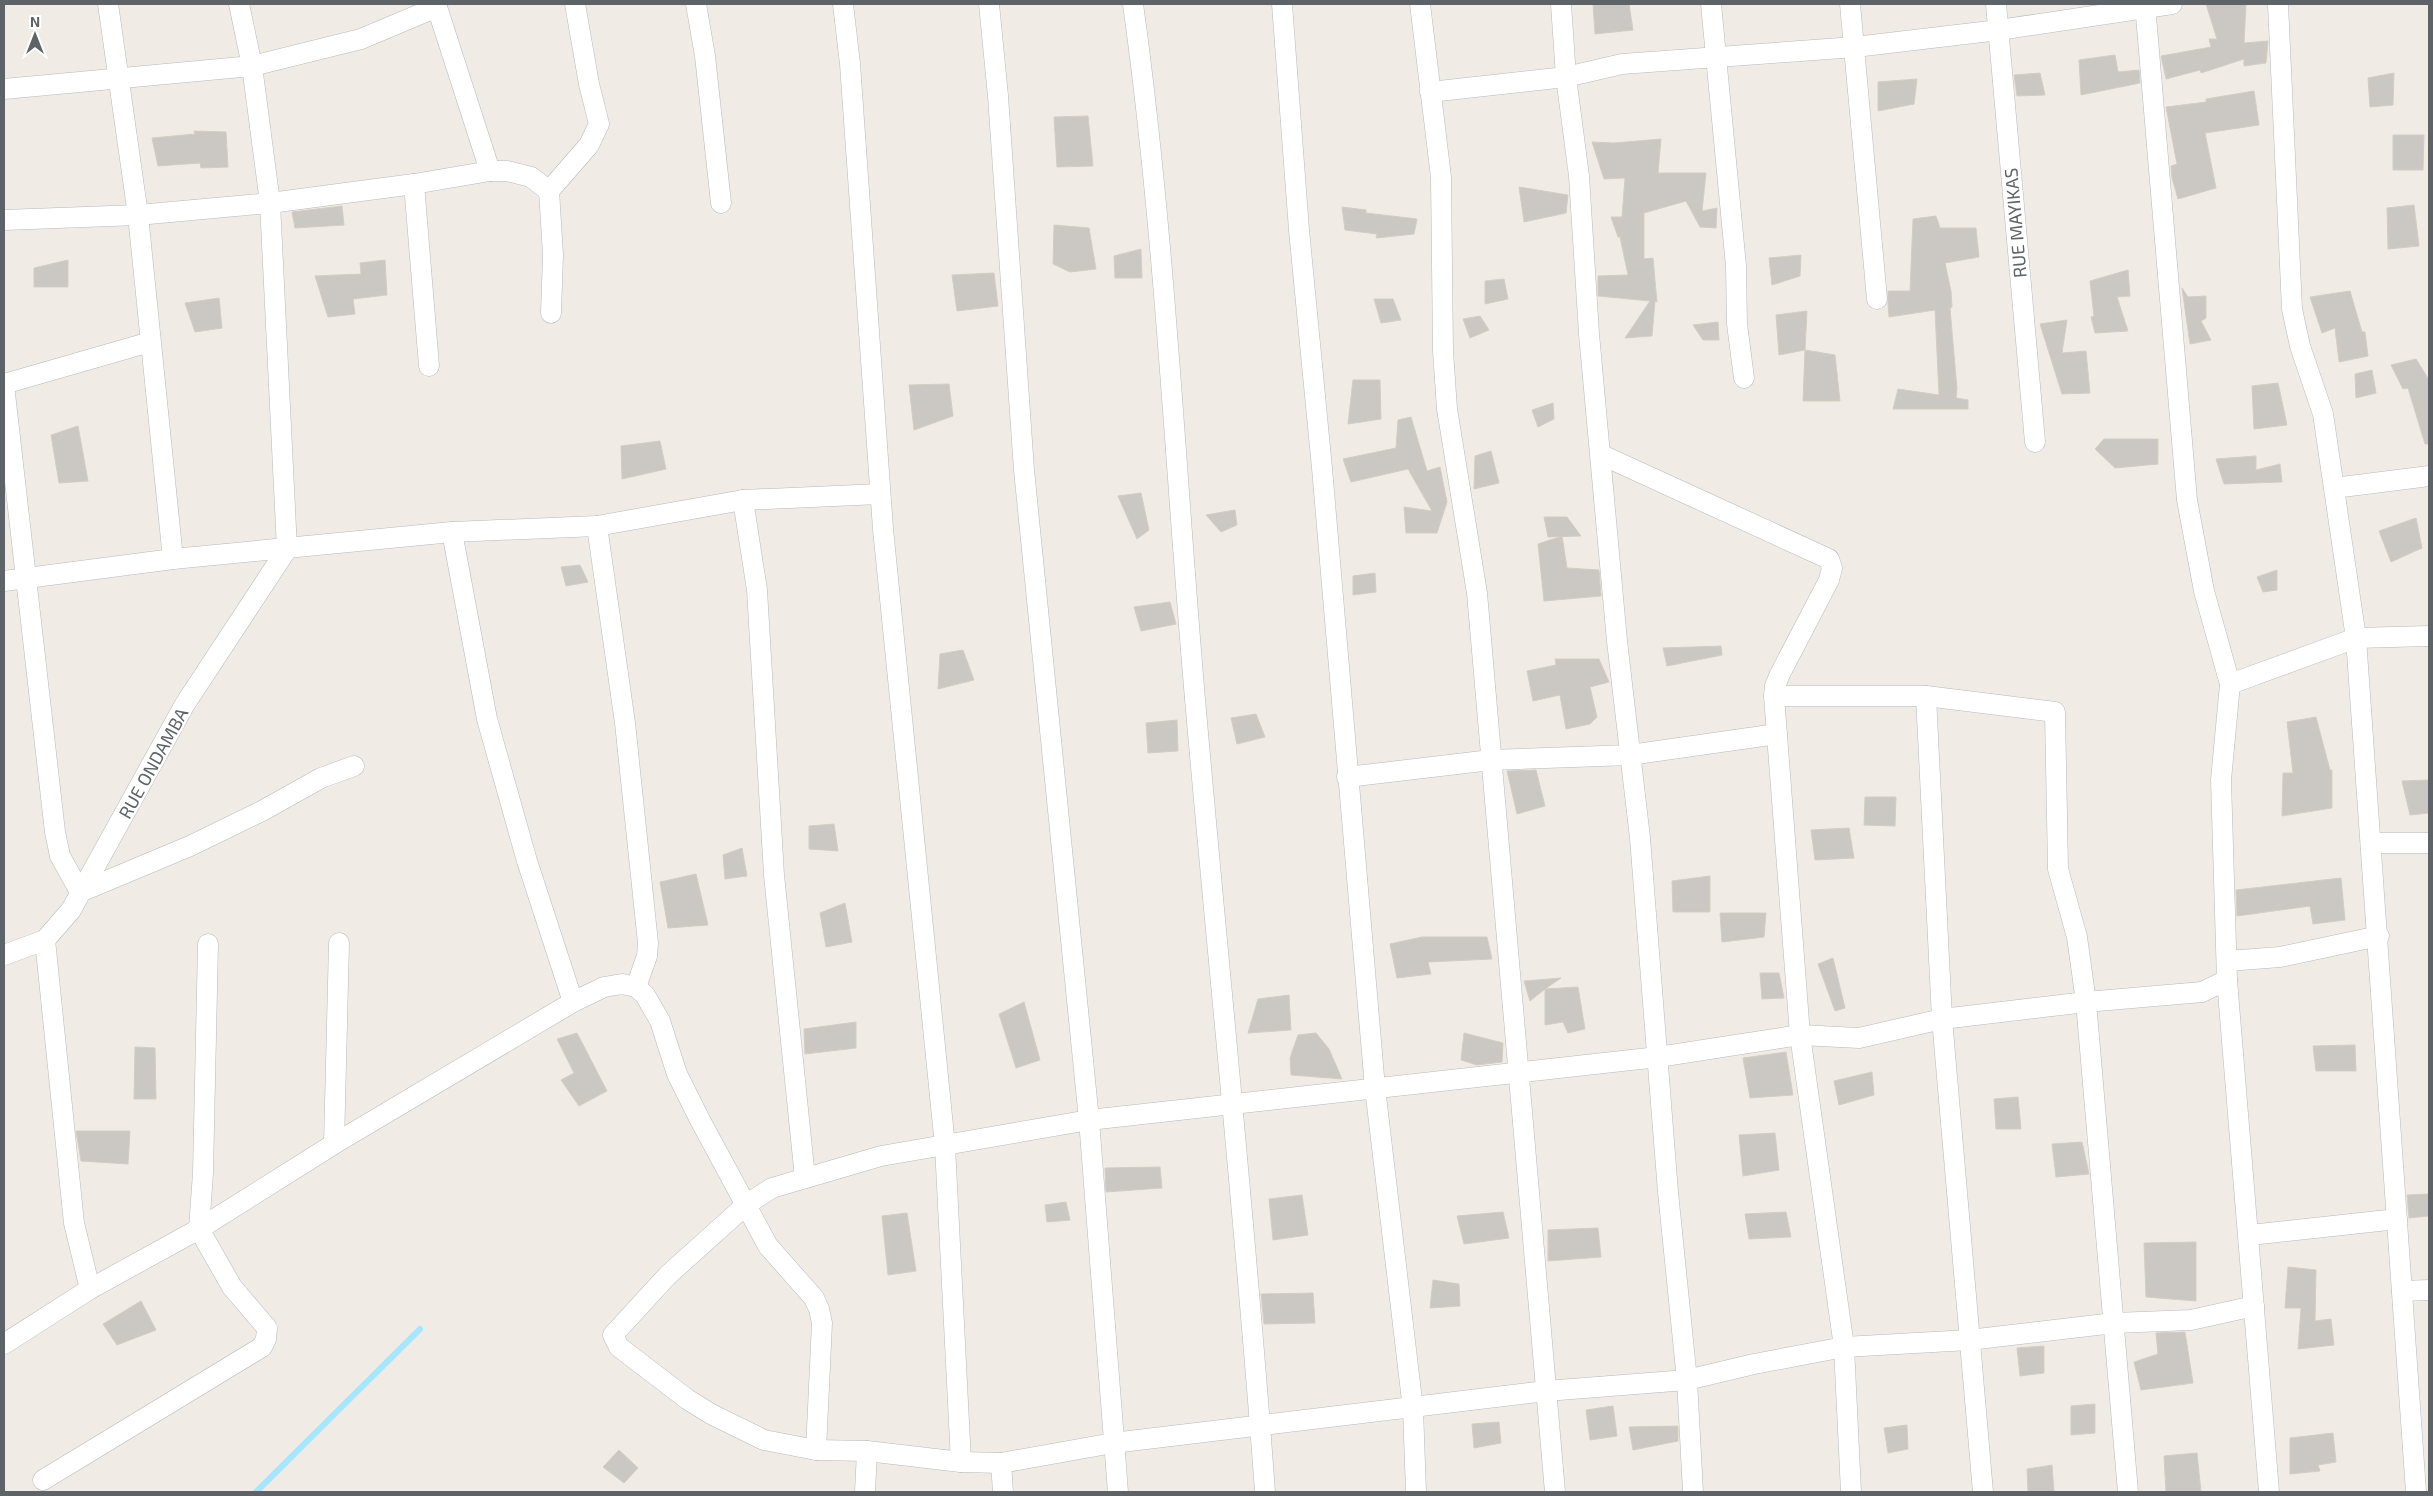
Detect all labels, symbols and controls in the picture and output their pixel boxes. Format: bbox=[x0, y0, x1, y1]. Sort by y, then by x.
north arrow bbox=[10, 10, 60, 60]
text: N bbox=[30, 13, 40, 30]
street label: RUE MAYIKAS bbox=[1999, 167, 2031, 279]
street label: RUE ONDAMBA bbox=[114, 703, 193, 822]

